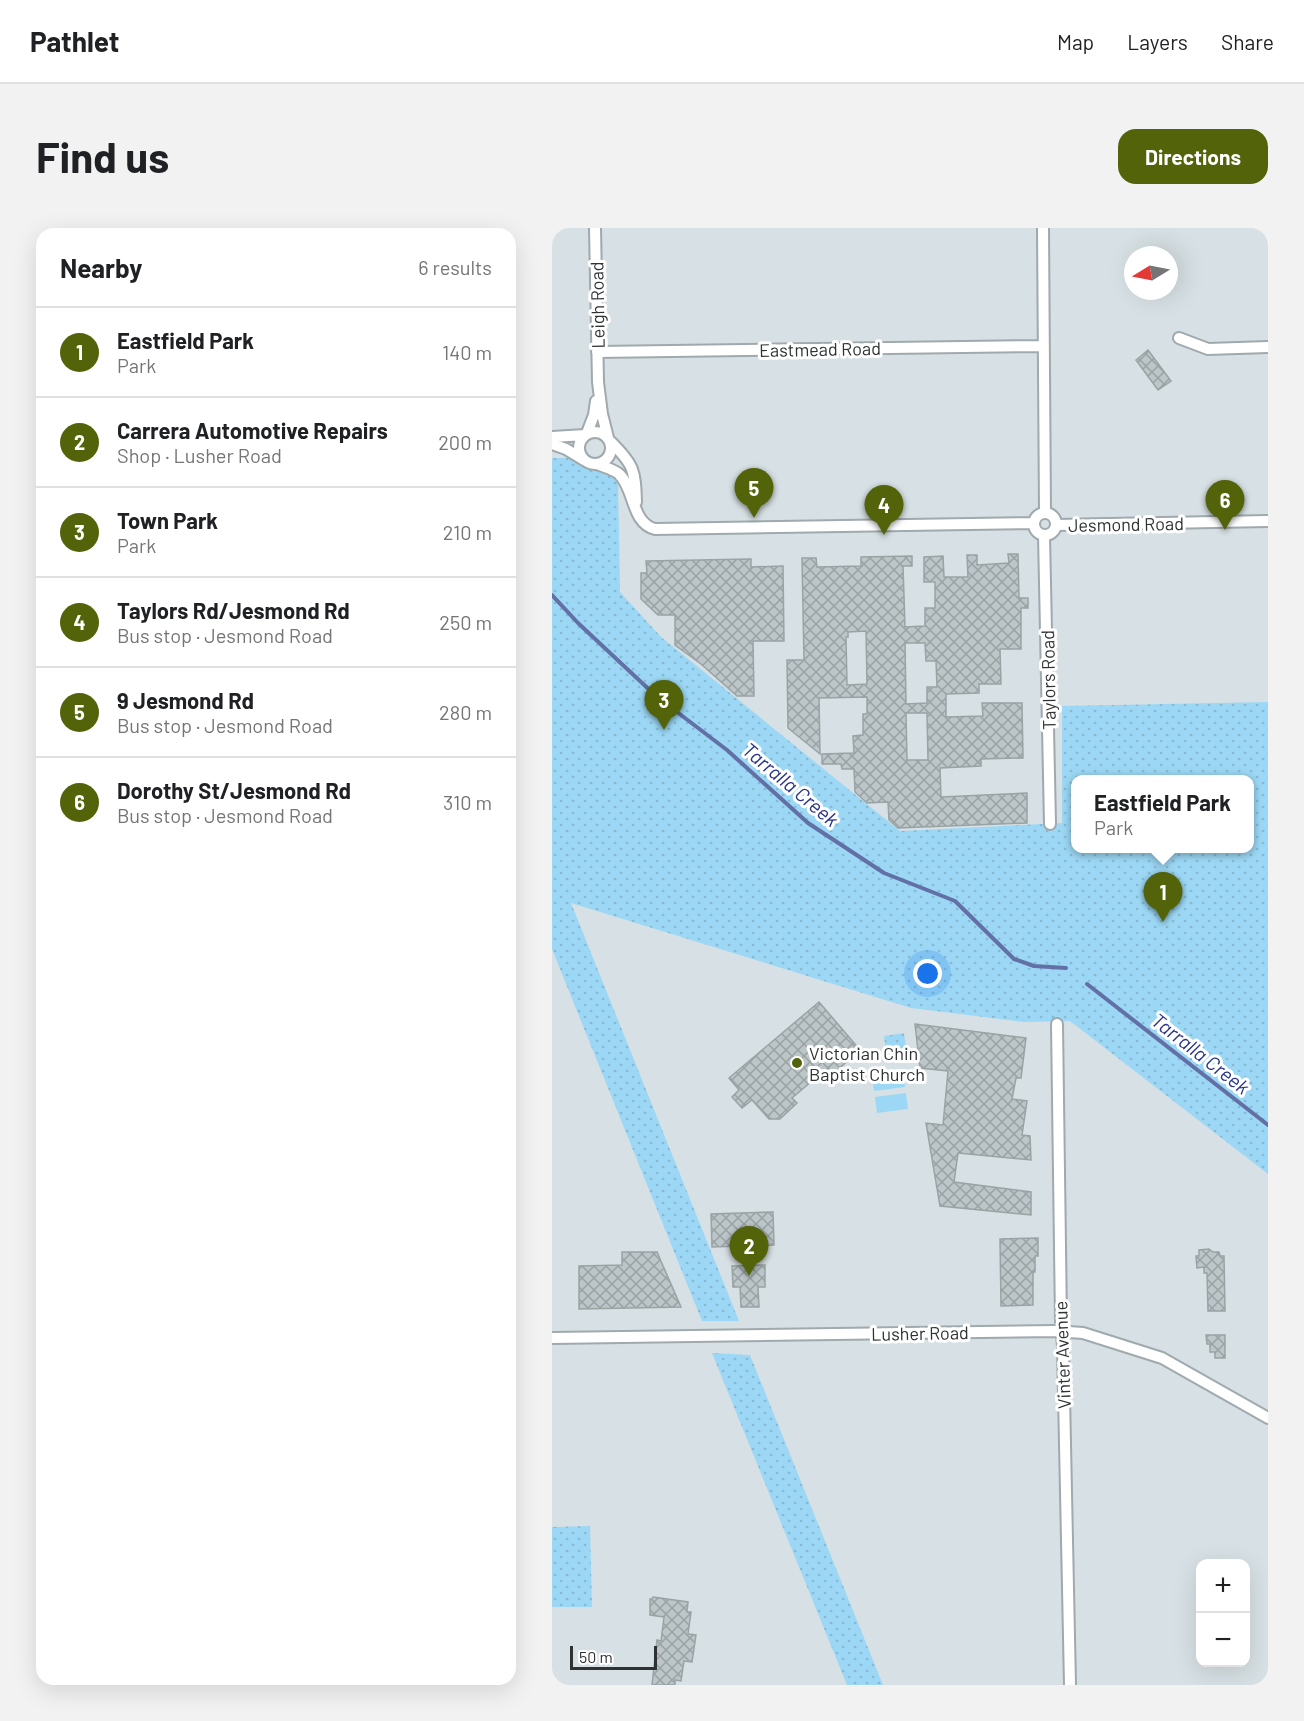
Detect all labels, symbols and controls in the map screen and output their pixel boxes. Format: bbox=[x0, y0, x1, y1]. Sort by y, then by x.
text: Pathlet bbox=[30, 24, 119, 58]
text: Map bbox=[1057, 29, 1094, 54]
text: Layers bbox=[1127, 29, 1188, 54]
text: Share bbox=[1221, 29, 1274, 54]
button: Directions bbox=[1118, 129, 1268, 184]
text: Find us bbox=[36, 131, 169, 181]
north arrow bbox=[1124, 246, 1178, 300]
text: Nearby bbox=[60, 252, 142, 283]
text: 6 results bbox=[418, 255, 492, 279]
street label: Leigh Road bbox=[585, 261, 609, 349]
text: Eastfield Park bbox=[117, 327, 254, 353]
street label: Eastmead Road bbox=[759, 337, 881, 361]
text: 1 bbox=[76, 340, 83, 364]
text: 140 m bbox=[442, 340, 492, 364]
text: Park bbox=[117, 353, 156, 377]
text: Carrera Automotive Repairs bbox=[117, 417, 388, 443]
text: 2 bbox=[74, 430, 85, 454]
text: 200 m bbox=[438, 430, 492, 454]
text: Shop · Lusher Road bbox=[117, 443, 282, 467]
pin: 5 bbox=[734, 468, 774, 518]
pin: 6 bbox=[1206, 480, 1244, 530]
pin: 4 bbox=[864, 486, 904, 535]
text: Town Park bbox=[117, 507, 218, 533]
street label: Jesmond Road bbox=[1068, 512, 1184, 536]
text: 3 bbox=[74, 520, 85, 544]
text: 210 m bbox=[443, 520, 492, 544]
text: Park bbox=[117, 533, 156, 557]
text: Taylors Rd/Jesmond Rd bbox=[117, 597, 350, 623]
text: 4 bbox=[73, 610, 86, 634]
text: 250 m bbox=[439, 610, 492, 634]
text: Bus stop · Jesmond Road bbox=[117, 623, 333, 647]
street label: Taylors Road bbox=[1036, 630, 1060, 730]
pin: 3 bbox=[644, 680, 684, 730]
text: 9 Jesmond Rd bbox=[117, 687, 254, 713]
text: 5 bbox=[74, 700, 85, 724]
text: 280 m bbox=[439, 700, 492, 724]
text: Bus stop · Jesmond Road bbox=[117, 713, 333, 737]
water label: Tarralla Creek bbox=[738, 737, 844, 831]
popup bbox=[1071, 775, 1254, 853]
text: Dorothy St/Jesmond Rd bbox=[117, 777, 351, 803]
text: Eastfield Park bbox=[1094, 789, 1231, 815]
text: 6 bbox=[74, 790, 85, 814]
text: 310 m bbox=[443, 790, 492, 814]
text: Bus stop · Jesmond Road bbox=[117, 803, 333, 827]
text: Park bbox=[1094, 815, 1133, 839]
pin: 1 bbox=[1144, 872, 1182, 922]
your location bbox=[913, 959, 942, 988]
water label: Tarralla Creek bbox=[1147, 1007, 1255, 1099]
place label: Victorian Chin Baptist Church bbox=[809, 1042, 925, 1085]
marker: Victorian Chin Baptist Church bbox=[790, 1056, 804, 1070]
pin: 2 bbox=[730, 1226, 768, 1276]
street label: Vinter Avenue bbox=[1049, 1301, 1075, 1409]
street label: Lusher Road bbox=[871, 1321, 969, 1345]
map controls bbox=[1196, 1559, 1250, 1667]
button: + bbox=[1196, 1559, 1250, 1613]
button: − bbox=[1196, 1613, 1250, 1667]
scale bar bbox=[570, 1643, 657, 1670]
text: 50 m bbox=[579, 1647, 613, 1666]

